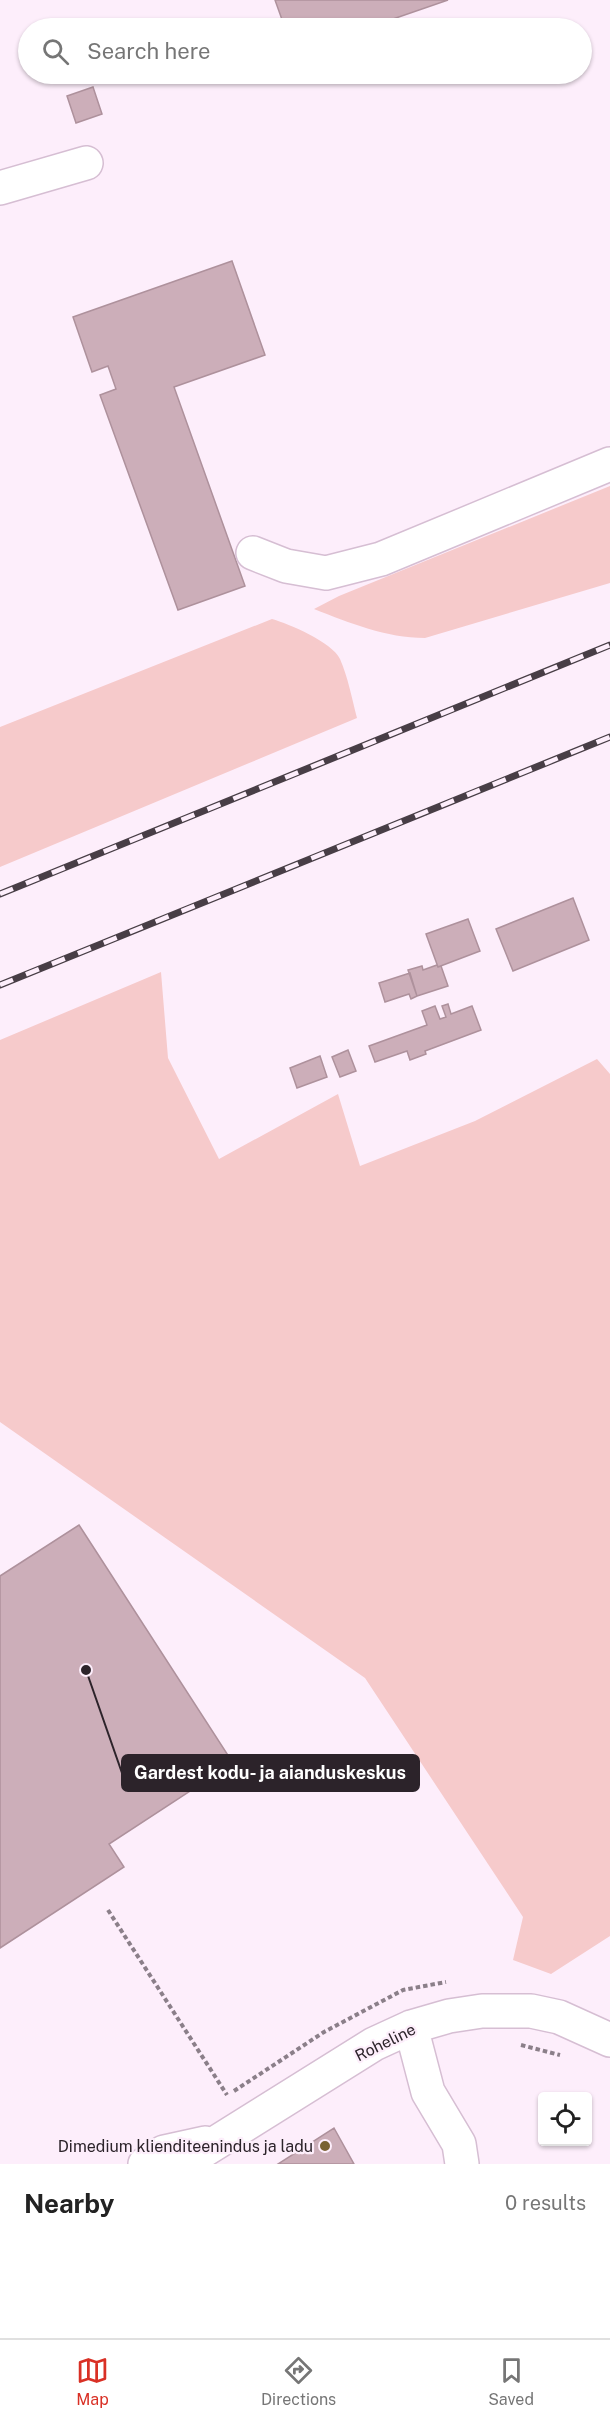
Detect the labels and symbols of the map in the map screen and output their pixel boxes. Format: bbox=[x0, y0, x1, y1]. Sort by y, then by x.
callout: Gardest kodu- ja aianduskeskus bbox=[122, 1755, 419, 1791]
text: Gardest kodu- ja aianduskeskus bbox=[134, 1762, 406, 1783]
street label: Roheline bbox=[352, 2020, 419, 2065]
place label: Dimedium klienditeenindus ja ladu bbox=[58, 2137, 313, 2156]
marker: Dimedium klienditeenindus ja ladu bbox=[318, 2139, 332, 2153]

